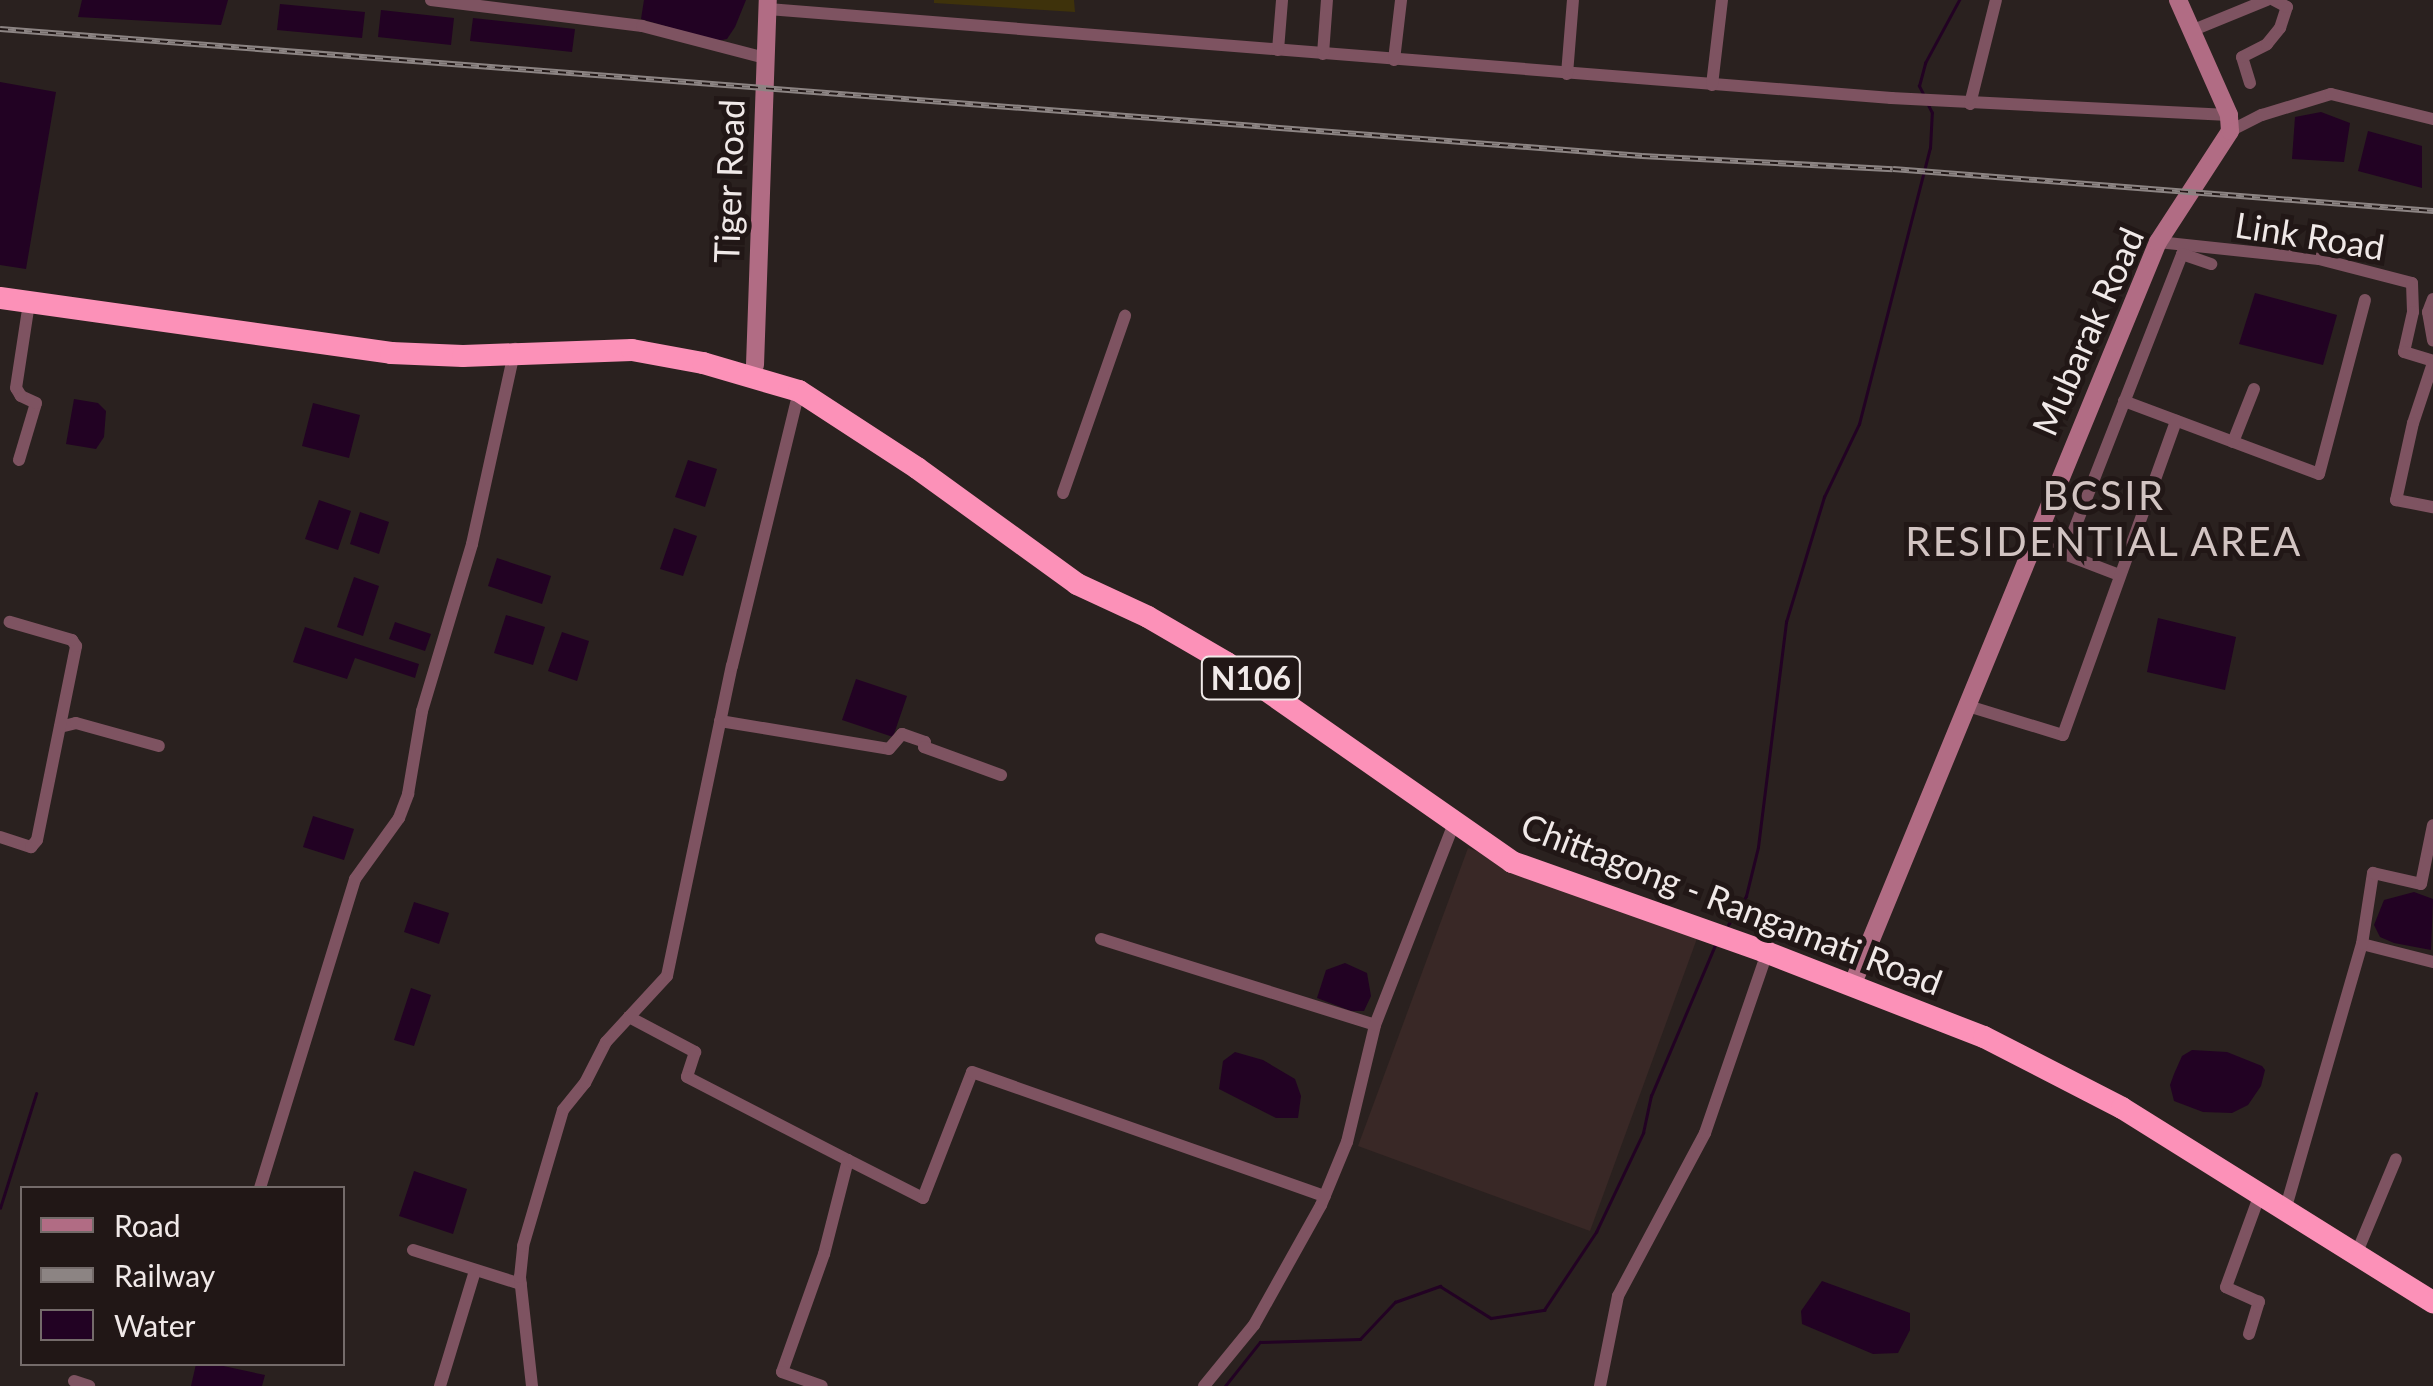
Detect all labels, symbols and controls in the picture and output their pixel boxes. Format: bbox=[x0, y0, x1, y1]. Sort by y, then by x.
street label: Tiger Road bbox=[704, 98, 752, 264]
street label: Link Road bbox=[2233, 203, 2387, 267]
street label: Mubarak Road bbox=[2022, 221, 2152, 441]
district label: BCSIR RESIDENTIAL AREA bbox=[1904, 471, 2304, 565]
road number: N106 bbox=[1198, 651, 1304, 705]
street label: Chittagong - Rangamati Road bbox=[1516, 803, 1948, 1003]
legend bbox=[20, 1186, 345, 1366]
text: Road bbox=[114, 1207, 181, 1243]
text: Railway bbox=[114, 1257, 215, 1293]
text: Water bbox=[114, 1307, 196, 1343]

